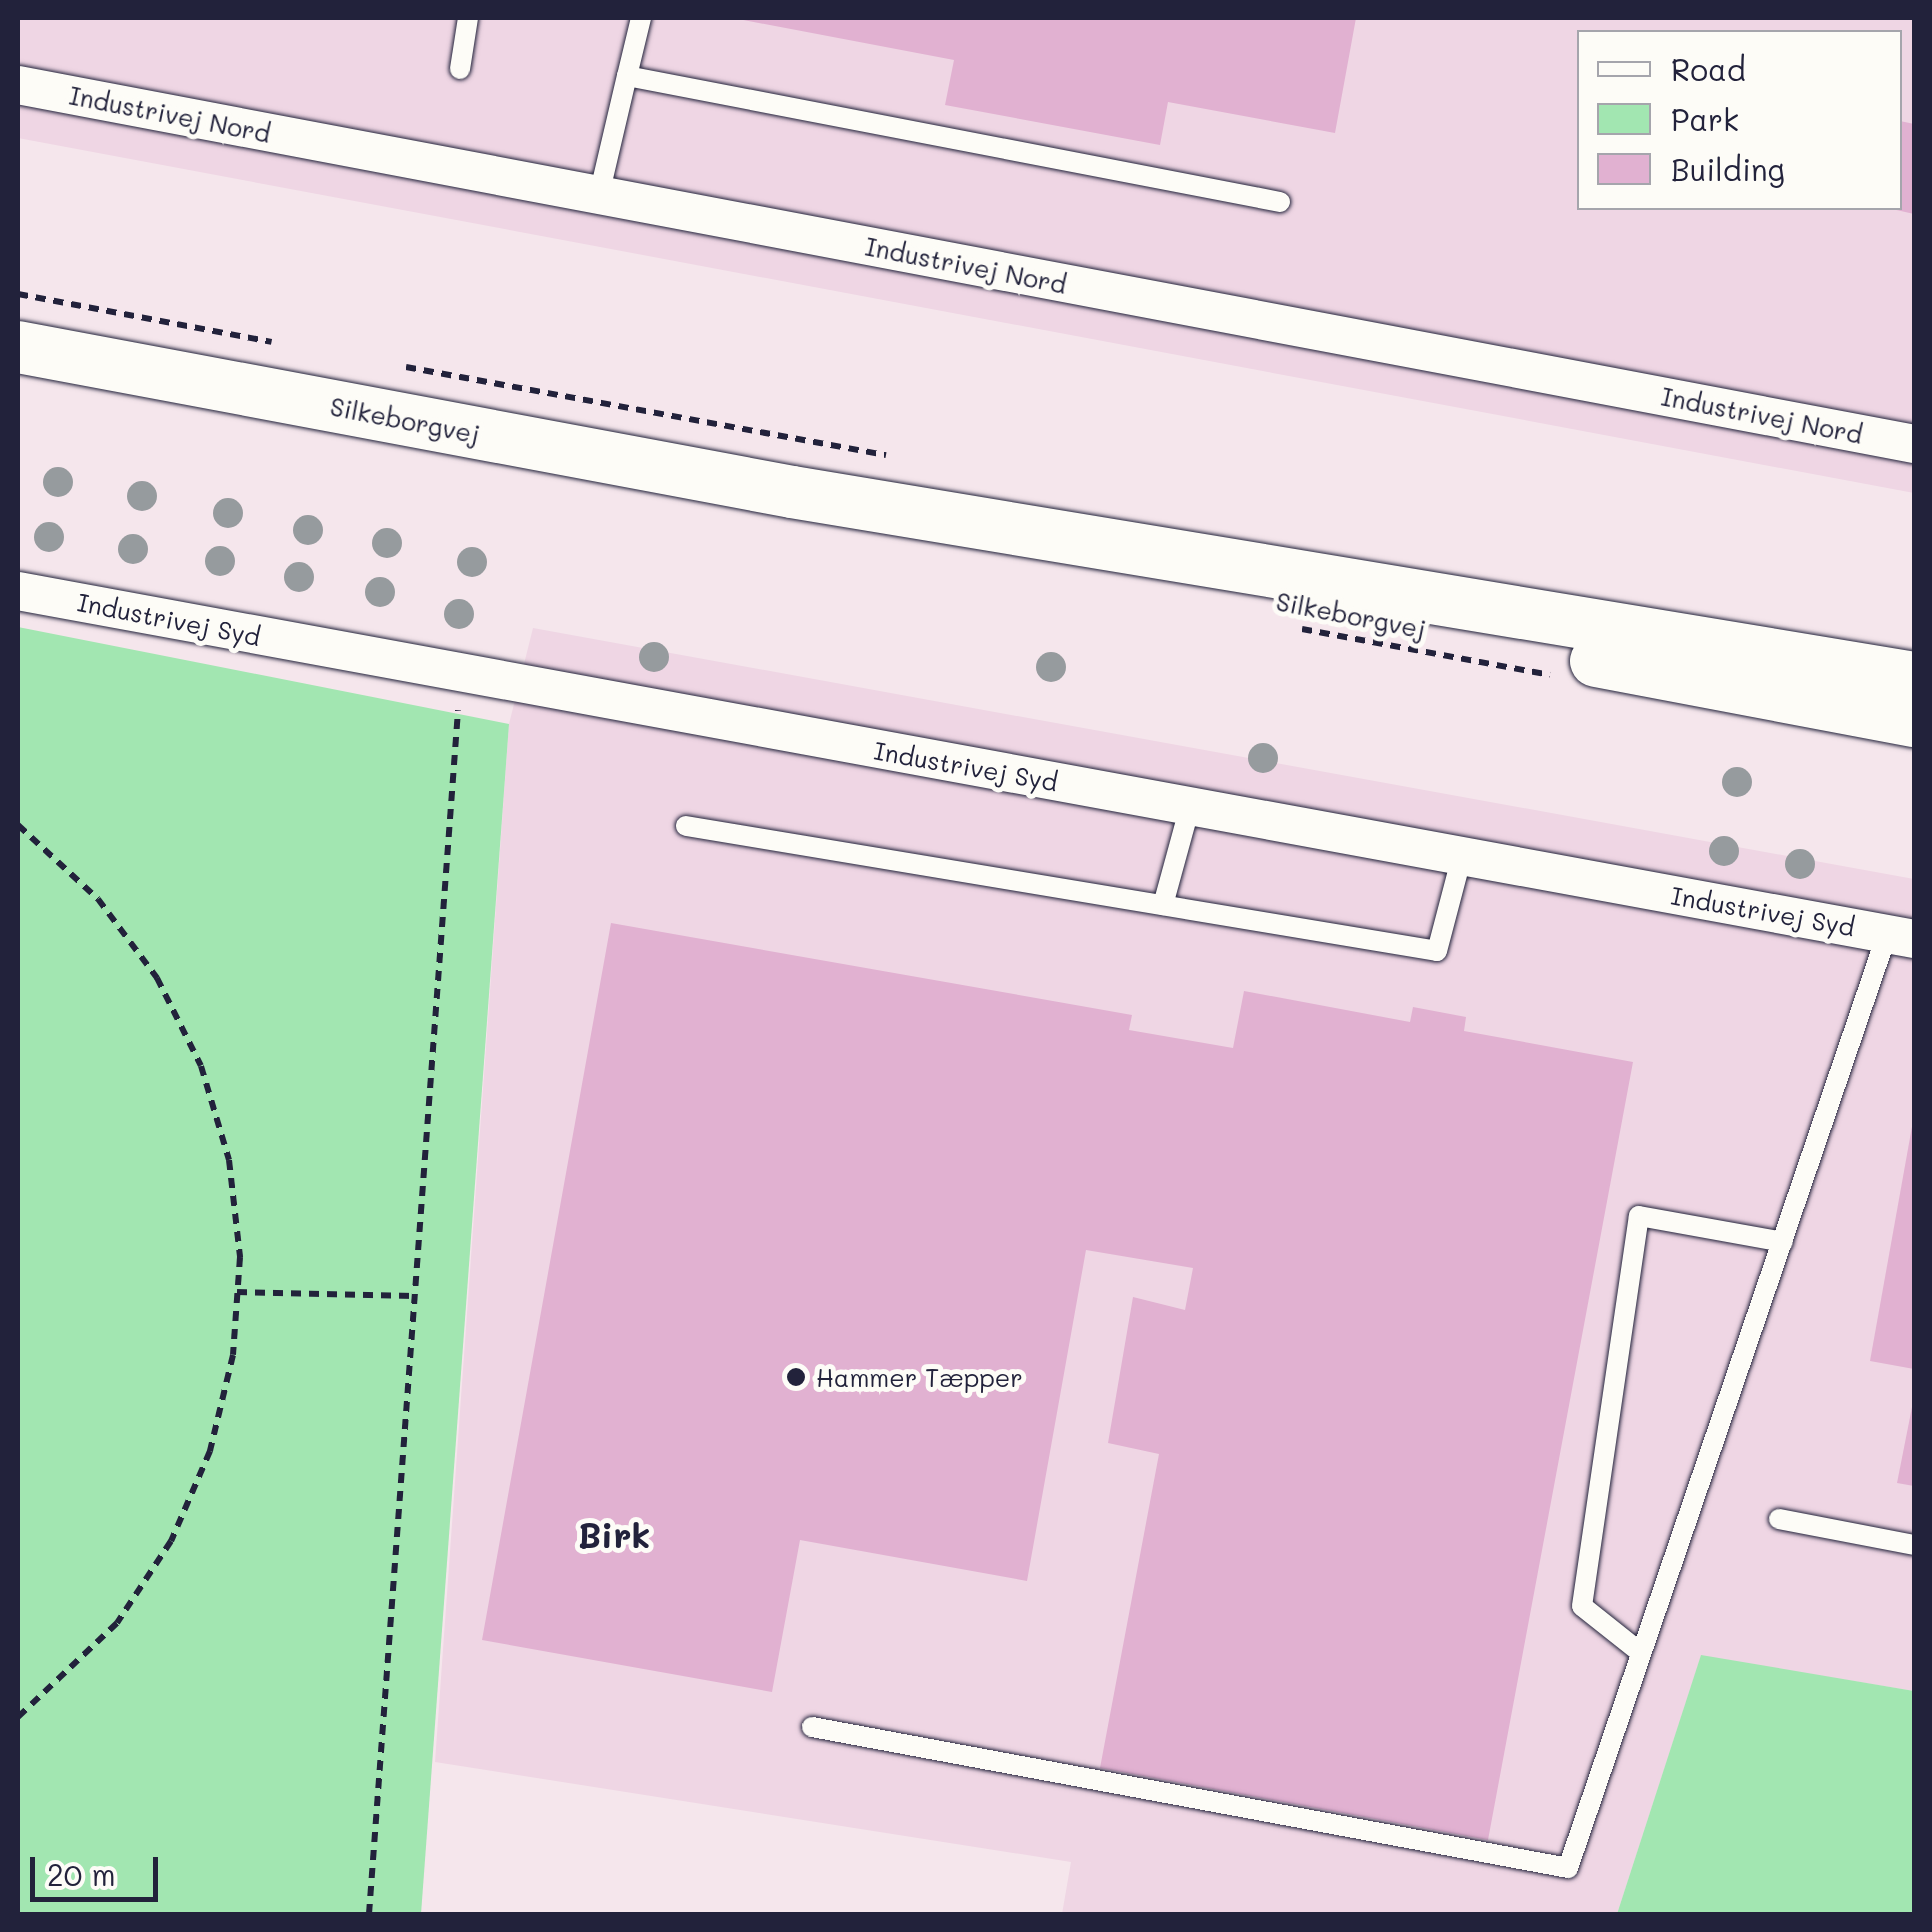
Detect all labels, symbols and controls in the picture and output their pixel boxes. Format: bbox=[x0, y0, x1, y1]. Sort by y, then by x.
legend bbox=[1577, 30, 1902, 210]
text: Road bbox=[1671, 49, 1746, 89]
street label: Industrivej Nord bbox=[67, 80, 273, 148]
text: Park bbox=[1671, 99, 1739, 139]
text: Building bbox=[1671, 149, 1785, 189]
street label: Industrivej Nord bbox=[863, 231, 1069, 299]
street label: Industrivej Nord bbox=[1659, 381, 1865, 449]
street label: Silkeborgvej bbox=[328, 391, 482, 449]
street label: Silkeborgvej bbox=[1274, 586, 1428, 644]
street label: Industrivej Syd bbox=[75, 587, 263, 651]
street label: Industrivej Syd bbox=[872, 735, 1060, 797]
street label: Industrivej Syd bbox=[1669, 880, 1857, 942]
place label: Hammer Tæpper bbox=[816, 1362, 1023, 1392]
marker: Hammer Tæpper bbox=[785, 1366, 807, 1388]
district label: Birk bbox=[578, 1513, 650, 1555]
scale bar bbox=[35, 1837, 162, 1899]
text: 20 m bbox=[47, 1854, 116, 1894]

